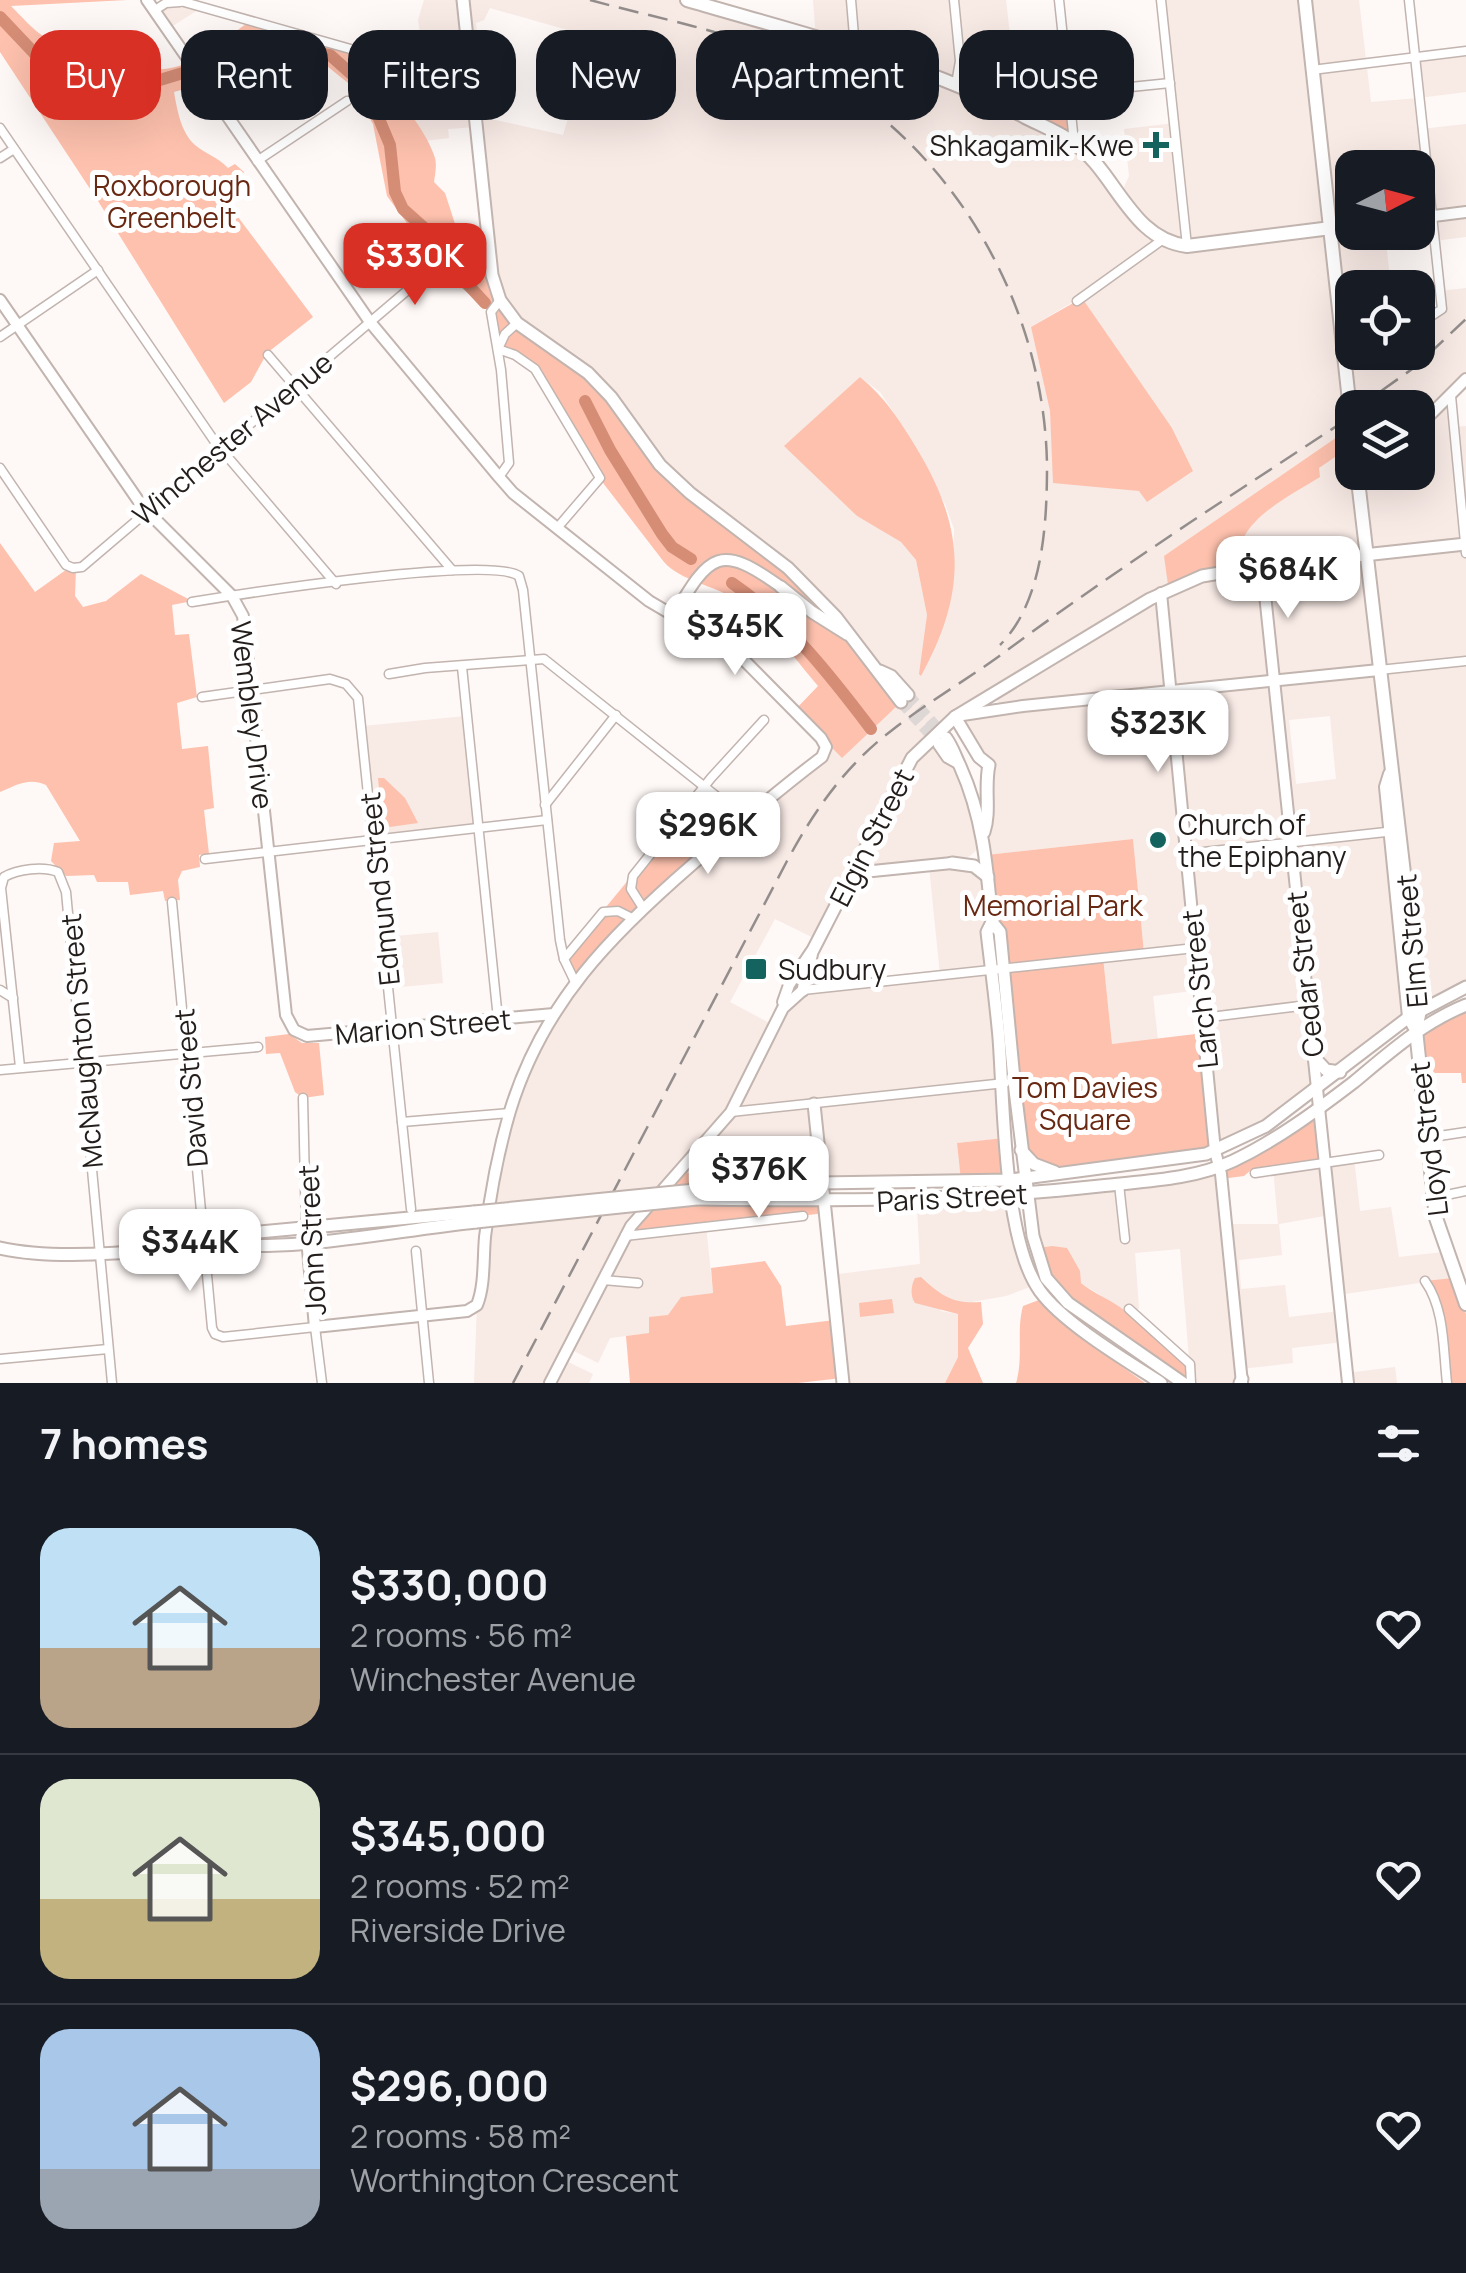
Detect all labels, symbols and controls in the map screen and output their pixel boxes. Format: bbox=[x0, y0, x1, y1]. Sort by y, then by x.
chip: Buy bbox=[30, 30, 161, 120]
chip: Rent bbox=[181, 30, 328, 120]
chip: Filters bbox=[348, 30, 516, 120]
chip: New bbox=[536, 30, 676, 120]
chip: Apartment bbox=[696, 30, 939, 120]
chip: House bbox=[959, 30, 1134, 120]
place label: Shkagamik-Kwe bbox=[930, 126, 1134, 164]
marker: Shkagamik-Kwe bbox=[1143, 132, 1169, 158]
north arrow bbox=[1335, 150, 1435, 250]
map controls bbox=[1335, 150, 1435, 490]
park label: Roxborough Greenbelt bbox=[93, 166, 251, 236]
pin: $330K bbox=[345, 223, 485, 308]
text: $330K bbox=[365, 233, 465, 277]
button: locate bbox=[1335, 270, 1435, 370]
street label: Winchester Avenue bbox=[124, 343, 340, 533]
button: layers bbox=[1335, 390, 1435, 490]
pin: $684K bbox=[1218, 536, 1358, 621]
text: $684K bbox=[1238, 546, 1338, 590]
pin: $345K bbox=[665, 593, 805, 678]
text: $345K bbox=[686, 603, 784, 647]
street label: Wembley Drive bbox=[223, 619, 283, 811]
pin: $323K bbox=[1088, 690, 1228, 775]
text: $323K bbox=[1109, 700, 1207, 744]
street label: Elgin Street bbox=[820, 762, 922, 912]
street label: Edmund Street bbox=[350, 791, 408, 987]
pin: $296K bbox=[638, 792, 778, 877]
text: $296K bbox=[658, 802, 758, 846]
place label: Church of the Epiphany bbox=[1178, 805, 1347, 875]
marker: Church of the Epiphany bbox=[1147, 829, 1169, 851]
street label: Elm Street bbox=[1386, 873, 1436, 1009]
park label: Memorial Park bbox=[963, 886, 1144, 924]
street label: Cedar Street bbox=[1276, 889, 1332, 1059]
street label: Larch Street bbox=[1172, 908, 1226, 1070]
street label: McNaughton Street bbox=[51, 912, 111, 1170]
place label: Sudbury bbox=[778, 950, 887, 988]
marker: Sudbury bbox=[743, 956, 769, 982]
street label: Marion Street bbox=[333, 999, 513, 1053]
street label: David Street bbox=[164, 1007, 216, 1169]
street label: Lloyd Street bbox=[1400, 1060, 1456, 1218]
park label: Tom Davies Square bbox=[1012, 1068, 1158, 1138]
pin: $376K bbox=[689, 1136, 829, 1221]
text: $376K bbox=[711, 1146, 807, 1190]
street label: John Street bbox=[288, 1164, 334, 1316]
street label: Paris Street bbox=[876, 1174, 1028, 1220]
pin: $344K bbox=[120, 1209, 260, 1294]
text: $344K bbox=[141, 1219, 239, 1263]
text: 7 homes bbox=[40, 1414, 208, 1472]
icon: filters bbox=[1371, 1416, 1426, 1471]
text: $330,000 bbox=[350, 1555, 549, 1613]
icon: home bbox=[120, 1568, 240, 1688]
icon: heart bbox=[1371, 1601, 1426, 1656]
text: 2 rooms · 56 m² bbox=[350, 1613, 572, 1657]
text: Winchester Avenue bbox=[350, 1657, 636, 1701]
text: $345,000 bbox=[350, 1806, 547, 1864]
icon: home bbox=[120, 1819, 240, 1939]
icon: heart bbox=[1371, 1852, 1426, 1907]
text: 2 rooms · 52 m² bbox=[350, 1864, 570, 1908]
text: Riverside Drive bbox=[350, 1908, 566, 1952]
text: $296,000 bbox=[350, 2056, 549, 2114]
icon: home bbox=[120, 2069, 240, 2189]
icon: heart bbox=[1371, 2102, 1426, 2157]
text: 2 rooms · 58 m² bbox=[350, 2114, 571, 2158]
text: Worthington Crescent bbox=[350, 2158, 679, 2202]

